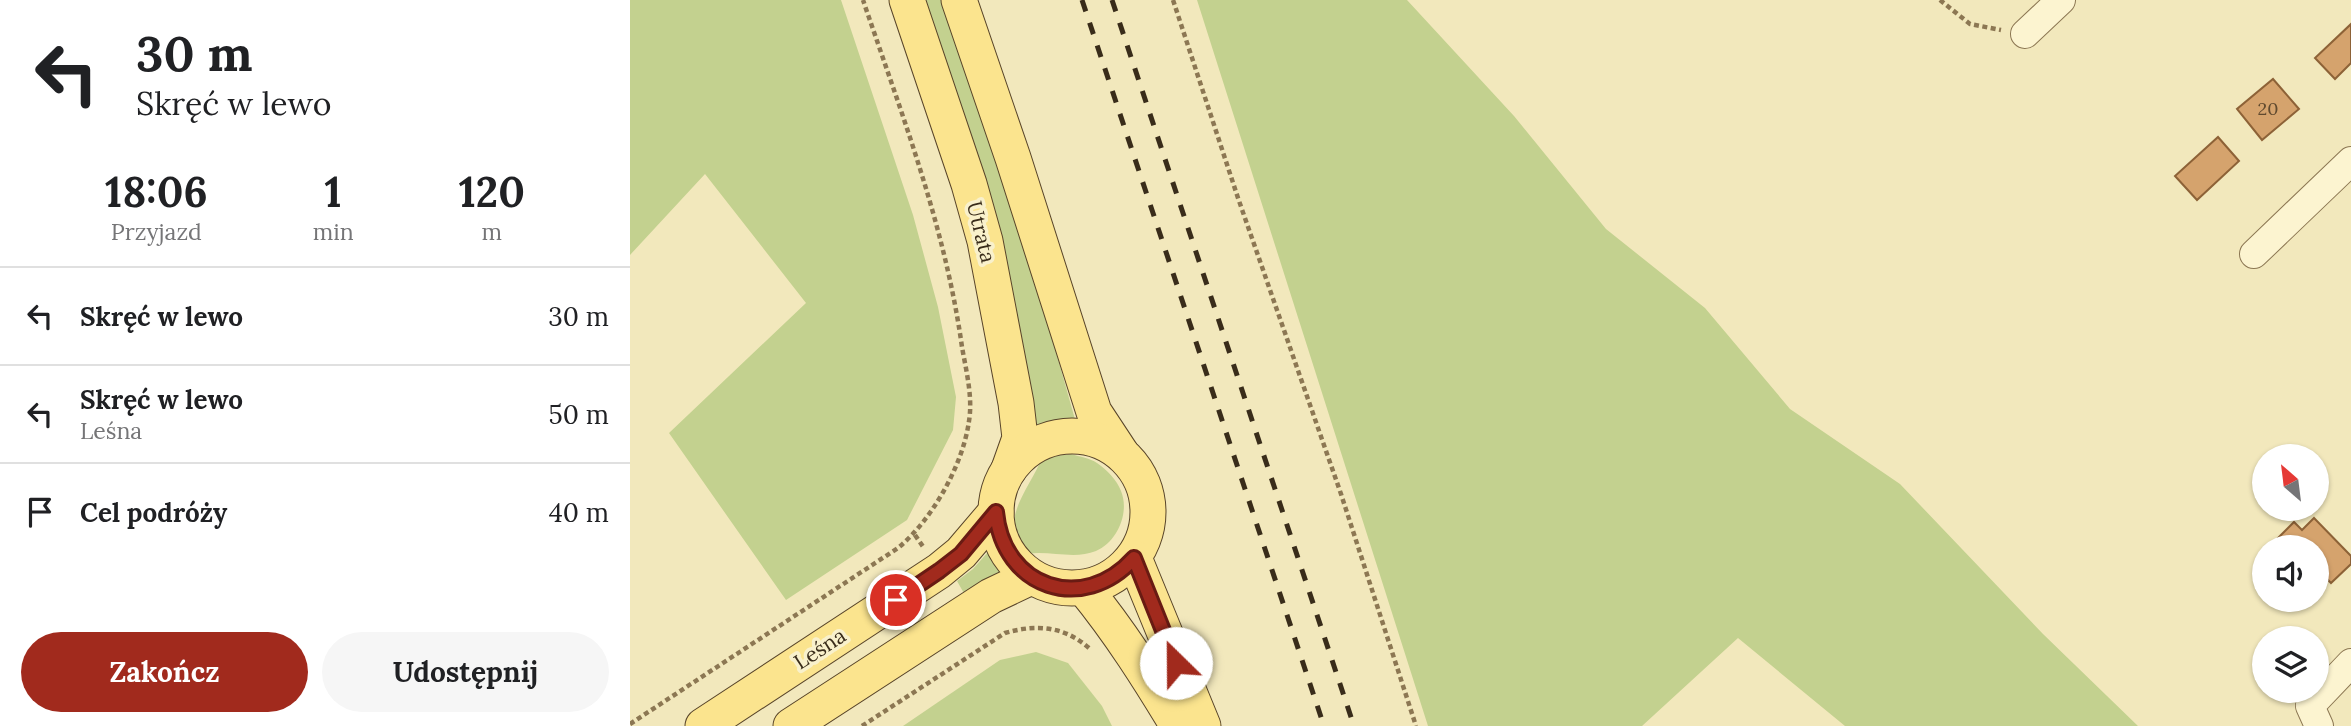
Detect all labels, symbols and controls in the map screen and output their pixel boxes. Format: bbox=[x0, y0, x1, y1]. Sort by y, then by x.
text: 30 m bbox=[136, 22, 253, 84]
icon: left bbox=[21, 28, 112, 119]
text: Skręć w lewo bbox=[136, 83, 332, 124]
house number: 20 bbox=[2258, 97, 2278, 120]
text: 18:06 bbox=[105, 165, 208, 219]
text: 1 bbox=[325, 165, 342, 219]
text: 120 bbox=[459, 165, 525, 219]
street label: Utrata bbox=[961, 198, 1002, 266]
text: Przyjazd bbox=[111, 217, 202, 246]
text: min bbox=[313, 217, 354, 246]
text: m bbox=[482, 217, 502, 246]
icon: left bbox=[21, 297, 59, 335]
text: Skręć w lewo bbox=[80, 300, 243, 333]
text: 30 m bbox=[548, 300, 609, 333]
text: Skręć w lewo bbox=[80, 383, 243, 416]
icon: left bbox=[21, 395, 59, 433]
text: 50 m bbox=[549, 398, 609, 431]
text: Leśna bbox=[80, 416, 142, 445]
north arrow bbox=[2252, 444, 2329, 522]
map controls bbox=[2252, 444, 2329, 703]
icon: arrive bbox=[21, 493, 59, 531]
text: Cel podróży bbox=[80, 496, 227, 529]
text: 40 m bbox=[549, 496, 609, 529]
button: sound bbox=[2252, 535, 2329, 612]
pin bbox=[866, 570, 926, 630]
icon: arrive bbox=[877, 581, 915, 619]
street label: Leśna bbox=[789, 622, 851, 675]
position arrow bbox=[1139, 626, 1213, 700]
button: layers bbox=[2252, 626, 2329, 703]
button: Zakończ bbox=[21, 632, 308, 712]
button: Udostępnij bbox=[322, 632, 609, 712]

